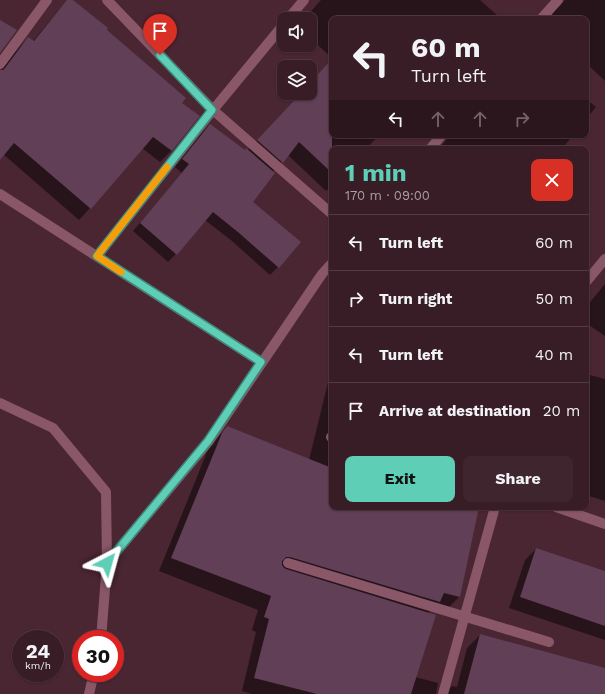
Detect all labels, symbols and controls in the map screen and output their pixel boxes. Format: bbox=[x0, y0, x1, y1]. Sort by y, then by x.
map controls bbox=[277, 12, 317, 100]
button: sound bbox=[277, 12, 317, 52]
pin bbox=[143, 14, 177, 55]
icon: arrive bbox=[149, 20, 171, 42]
text: 60 m bbox=[411, 31, 481, 64]
icon: left bbox=[345, 32, 397, 84]
button: layers bbox=[277, 60, 317, 100]
text: Turn left bbox=[411, 65, 486, 86]
icon: left bbox=[385, 108, 407, 130]
icon: ahead bbox=[427, 108, 449, 130]
icon: ahead bbox=[469, 108, 491, 130]
icon: right bbox=[511, 108, 533, 130]
text: 1 min bbox=[345, 159, 407, 187]
button: close bbox=[531, 159, 573, 201]
text: 170 m · 09:00 bbox=[345, 188, 430, 203]
icon: left bbox=[345, 232, 367, 254]
text: Turn left bbox=[379, 234, 443, 252]
text: 60 m bbox=[535, 234, 573, 252]
icon: right bbox=[345, 288, 367, 310]
text: Turn right bbox=[379, 290, 452, 308]
text: 50 m bbox=[536, 290, 573, 308]
icon: left bbox=[345, 344, 367, 366]
text: Turn left bbox=[379, 346, 443, 364]
text: 40 m bbox=[535, 346, 573, 364]
icon: arrive bbox=[345, 400, 367, 422]
text: Arrive at destination bbox=[379, 402, 531, 420]
text: 20 m bbox=[543, 402, 580, 420]
button: Exit bbox=[345, 456, 455, 502]
button: Share bbox=[463, 456, 573, 502]
position arrow bbox=[86, 542, 128, 584]
speed limit sign: 30 bbox=[72, 630, 124, 682]
text: 24 bbox=[26, 639, 50, 663]
text: km/h bbox=[25, 660, 51, 671]

